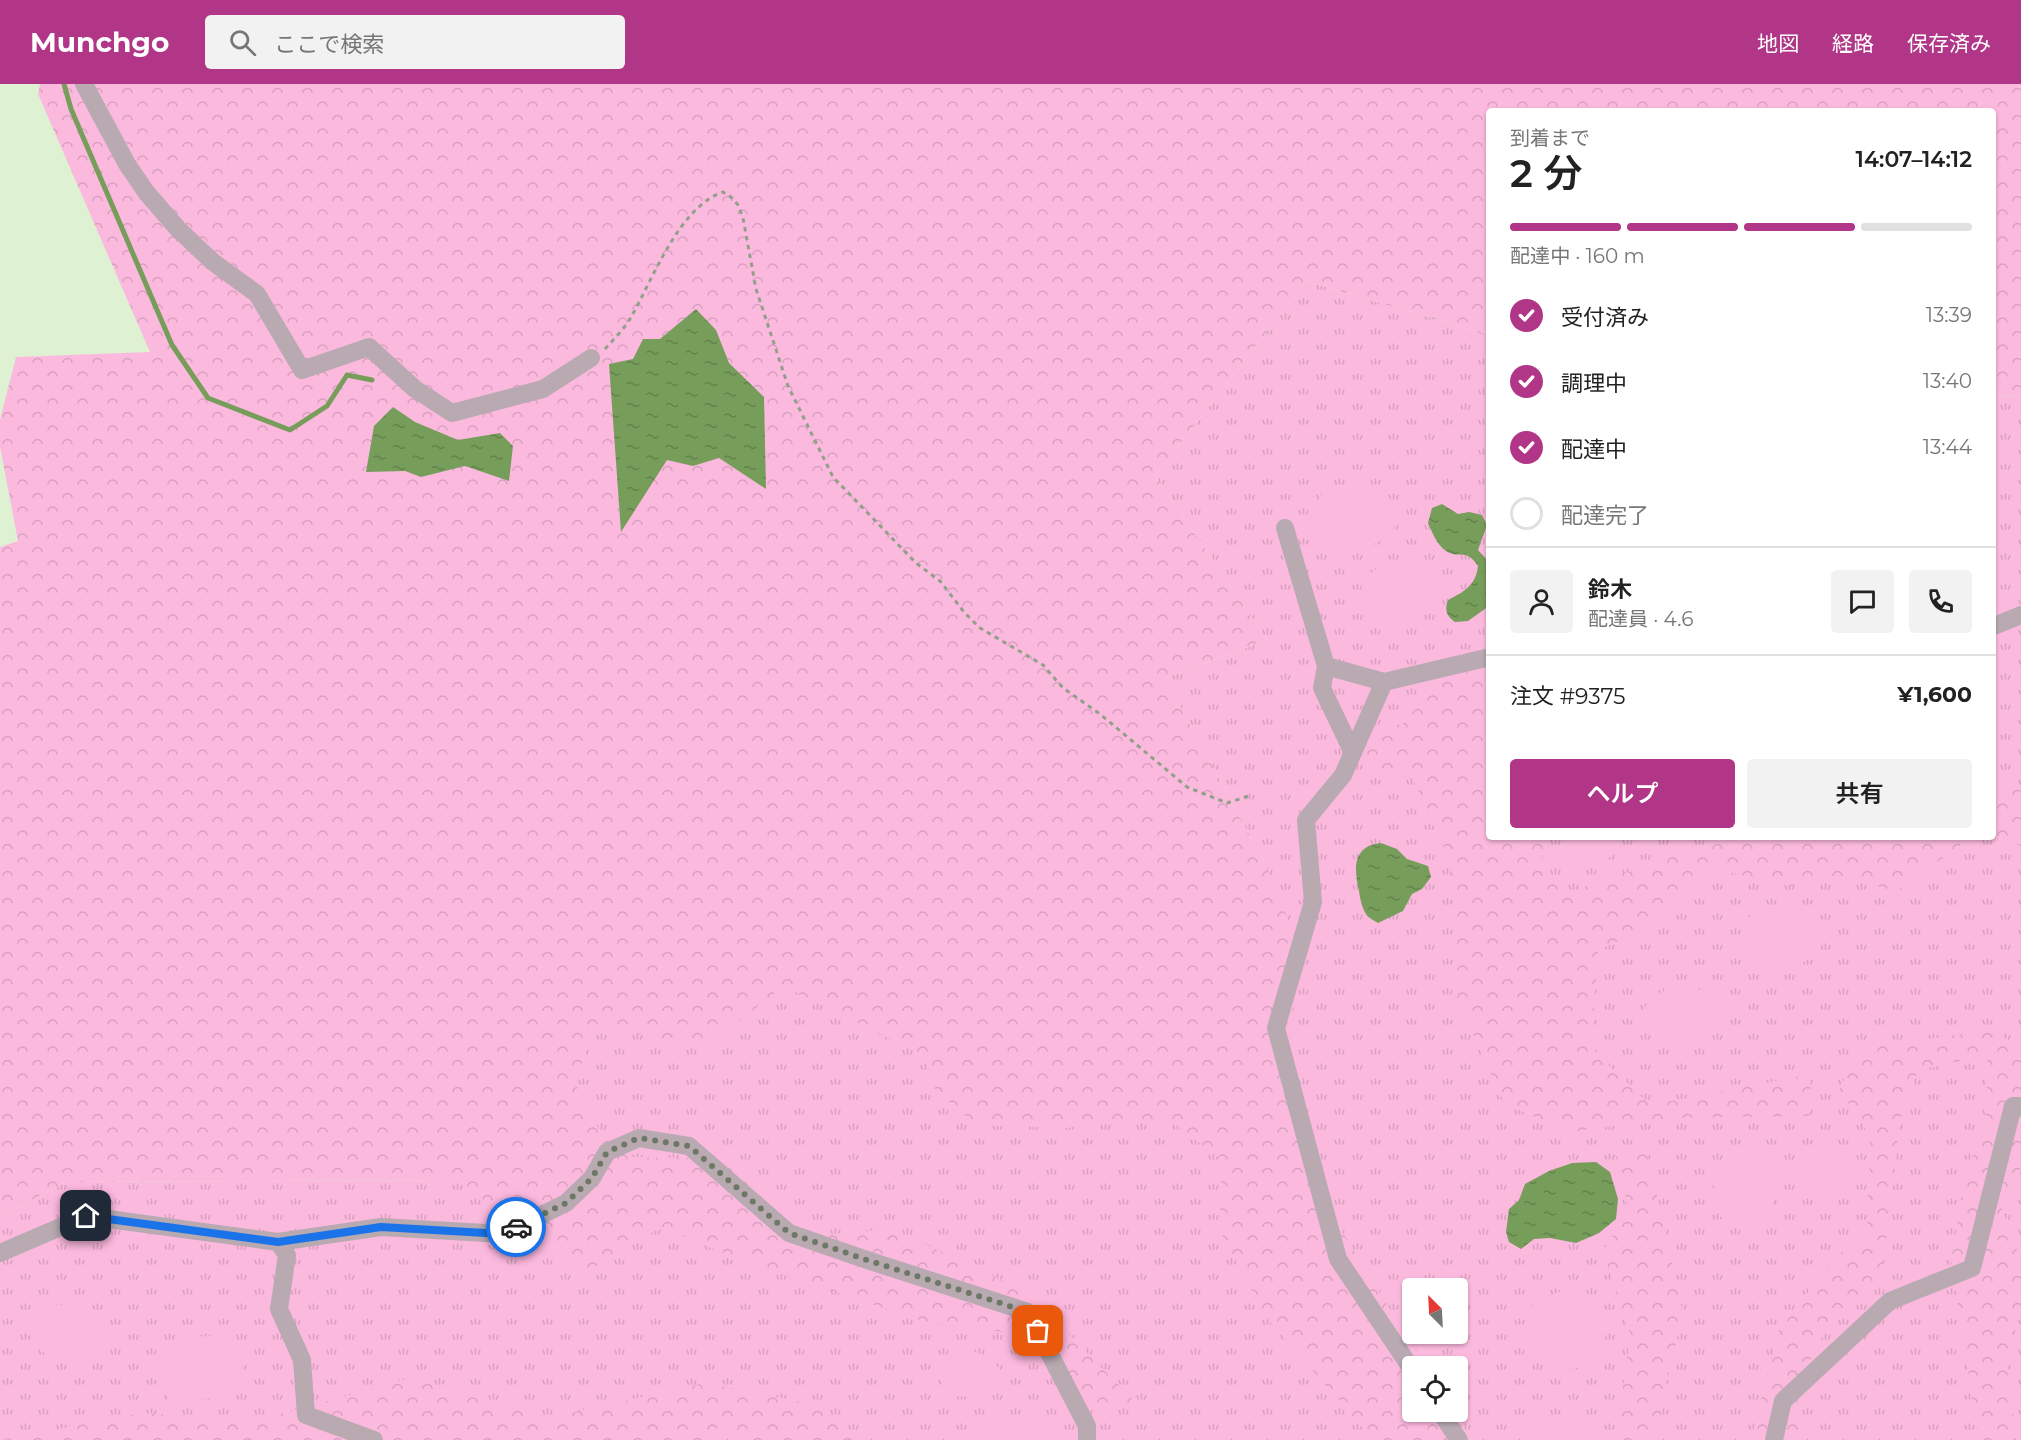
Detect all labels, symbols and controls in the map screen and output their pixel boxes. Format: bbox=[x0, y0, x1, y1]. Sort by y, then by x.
search box bbox=[205, 15, 625, 69]
text: Munchgo bbox=[30, 25, 169, 59]
icon: search bbox=[226, 26, 259, 59]
text: ここで検索 bbox=[274, 31, 384, 58]
text: 地図 bbox=[1757, 31, 1799, 56]
text: 経路 bbox=[1832, 31, 1874, 56]
text: 保存済み bbox=[1907, 31, 1991, 56]
text: 到着まで bbox=[1510, 126, 1590, 150]
text: 14:07–14:12 bbox=[1856, 146, 1972, 173]
text: 2 分 bbox=[1510, 149, 1582, 197]
text: 配達中 · 160 m bbox=[1510, 244, 1645, 268]
icon: check bbox=[1510, 299, 1543, 332]
text: 13:39 bbox=[1926, 303, 1972, 327]
text: 受付済み bbox=[1561, 304, 1649, 331]
icon: check bbox=[1510, 365, 1543, 398]
text: 13:40 bbox=[1923, 369, 1972, 393]
text: 調理中 bbox=[1561, 370, 1627, 397]
icon: check bbox=[1510, 431, 1543, 464]
text: 13:44 bbox=[1923, 435, 1972, 459]
text: 配達中 bbox=[1561, 436, 1627, 463]
text: 配達完了 bbox=[1561, 502, 1649, 529]
button: person bbox=[1510, 570, 1573, 633]
button: chat bbox=[1831, 570, 1894, 633]
button: phone bbox=[1909, 570, 1972, 633]
text: 鈴木 bbox=[1588, 576, 1632, 603]
text: 配達員 · 4.6 bbox=[1588, 607, 1693, 631]
text: ¥1,600 bbox=[1897, 681, 1972, 708]
text: 注文 #9375 bbox=[1510, 683, 1625, 710]
button: ヘルプ bbox=[1510, 759, 1735, 828]
button: 共有 bbox=[1747, 759, 1972, 828]
pin bbox=[60, 1190, 111, 1241]
courier bbox=[486, 1197, 546, 1257]
icon: home bbox=[69, 1199, 102, 1232]
icon: car bbox=[500, 1211, 533, 1244]
north arrow bbox=[1402, 1278, 1468, 1344]
map controls bbox=[1402, 1278, 1468, 1422]
pin bbox=[1012, 1305, 1063, 1356]
icon: bag bbox=[1021, 1314, 1054, 1347]
button: locate bbox=[1402, 1356, 1468, 1422]

